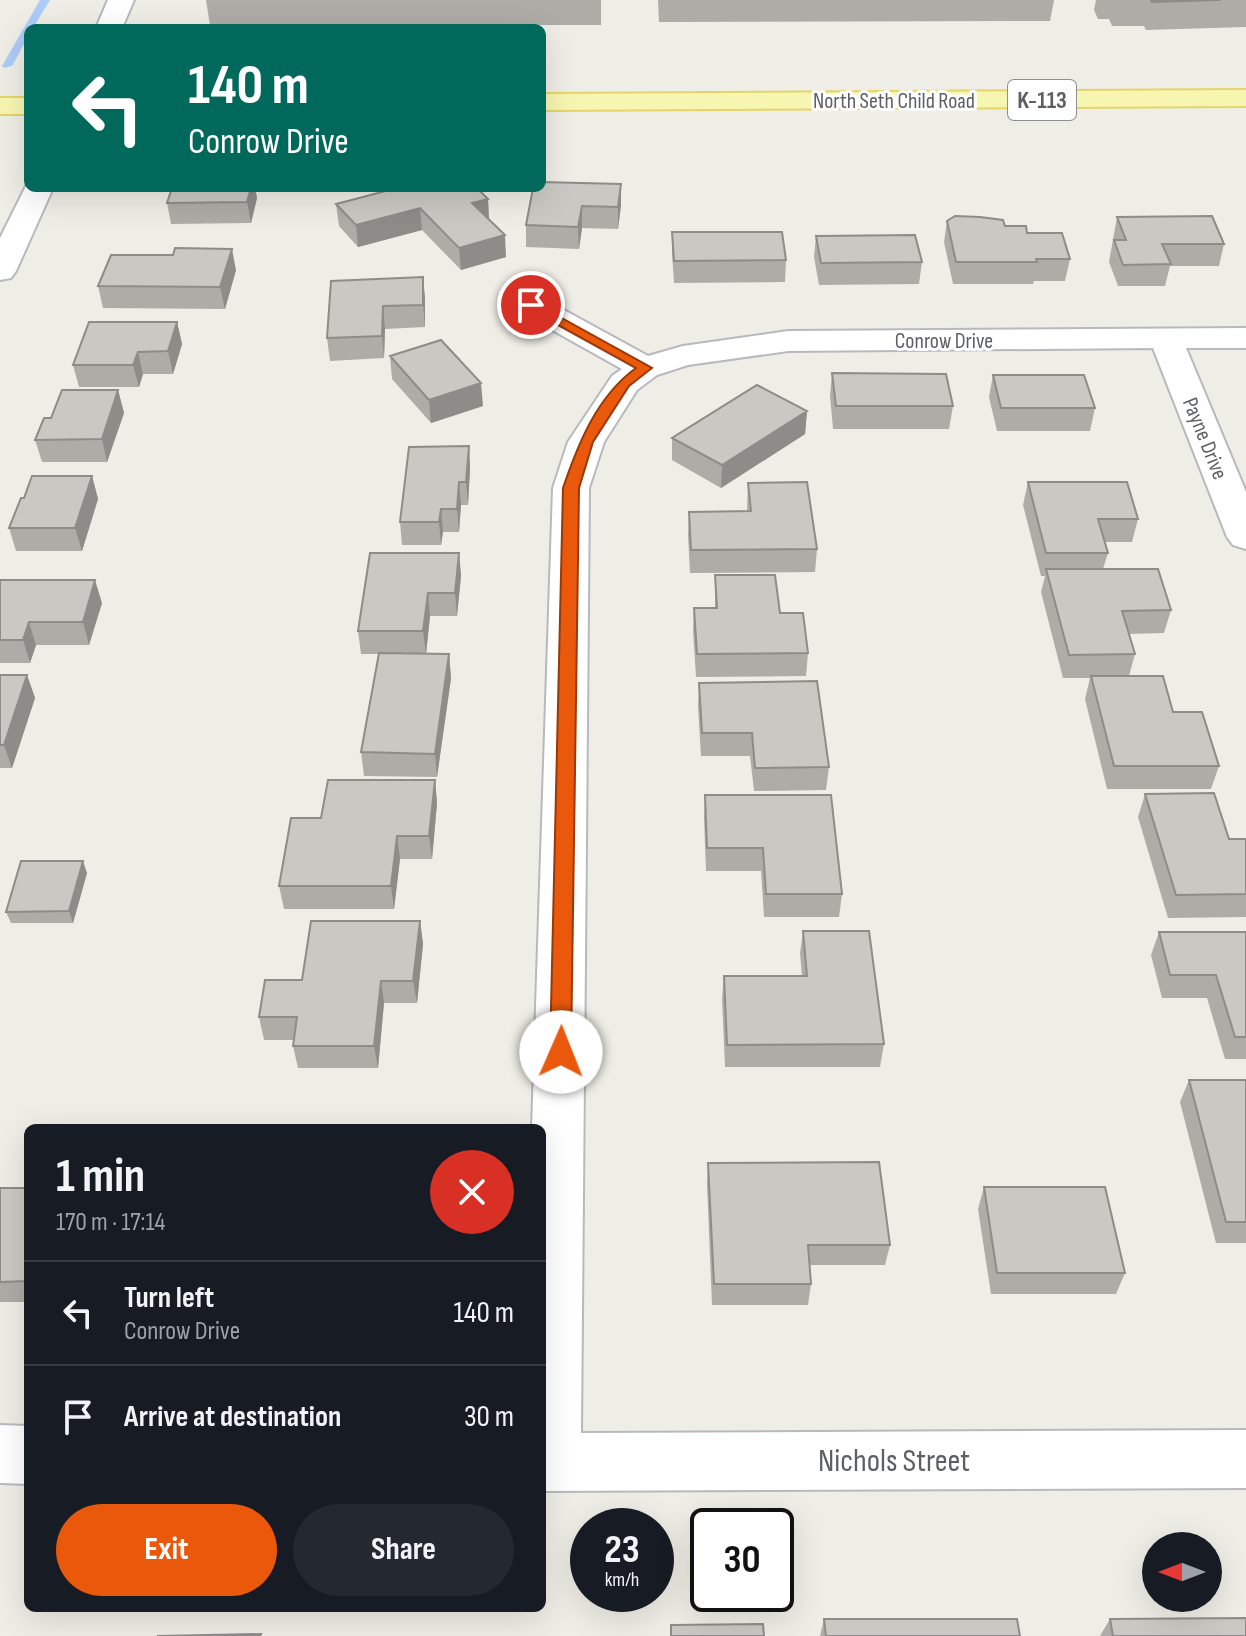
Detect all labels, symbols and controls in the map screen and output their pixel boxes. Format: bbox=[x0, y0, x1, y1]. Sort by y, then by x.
text: 140 m bbox=[188, 53, 309, 120]
icon: left bbox=[56, 56, 160, 160]
road number: K-113 bbox=[1008, 80, 1076, 120]
street label: North Seth Child Road bbox=[813, 88, 975, 115]
text: Conrow Drive bbox=[188, 121, 349, 164]
pin bbox=[497, 271, 565, 339]
icon: arrive bbox=[509, 283, 553, 327]
street label: Conrow Drive bbox=[895, 328, 993, 355]
street label: Payne Drive bbox=[1176, 394, 1233, 483]
position arrow bbox=[519, 1010, 603, 1094]
text: 1 min bbox=[56, 1148, 145, 1205]
button: close bbox=[430, 1150, 514, 1234]
text: 170 m · 17:14 bbox=[56, 1207, 165, 1238]
text: Turn left bbox=[124, 1280, 214, 1316]
icon: left bbox=[56, 1291, 100, 1335]
text: 140 m bbox=[454, 1295, 514, 1331]
text: Conrow Drive bbox=[124, 1316, 240, 1347]
icon: arrive bbox=[56, 1395, 100, 1439]
text: Arrive at destination bbox=[124, 1399, 341, 1435]
text: 30 m bbox=[464, 1399, 514, 1435]
street label: Nichols Street bbox=[818, 1442, 970, 1481]
button: Exit bbox=[56, 1504, 277, 1596]
button: Share bbox=[293, 1504, 514, 1596]
speed limit sign: 30 bbox=[690, 1508, 794, 1612]
text: 23 bbox=[604, 1526, 640, 1574]
north arrow bbox=[1142, 1532, 1222, 1612]
map controls bbox=[1142, 1532, 1222, 1612]
text: km/h bbox=[605, 1568, 639, 1592]

